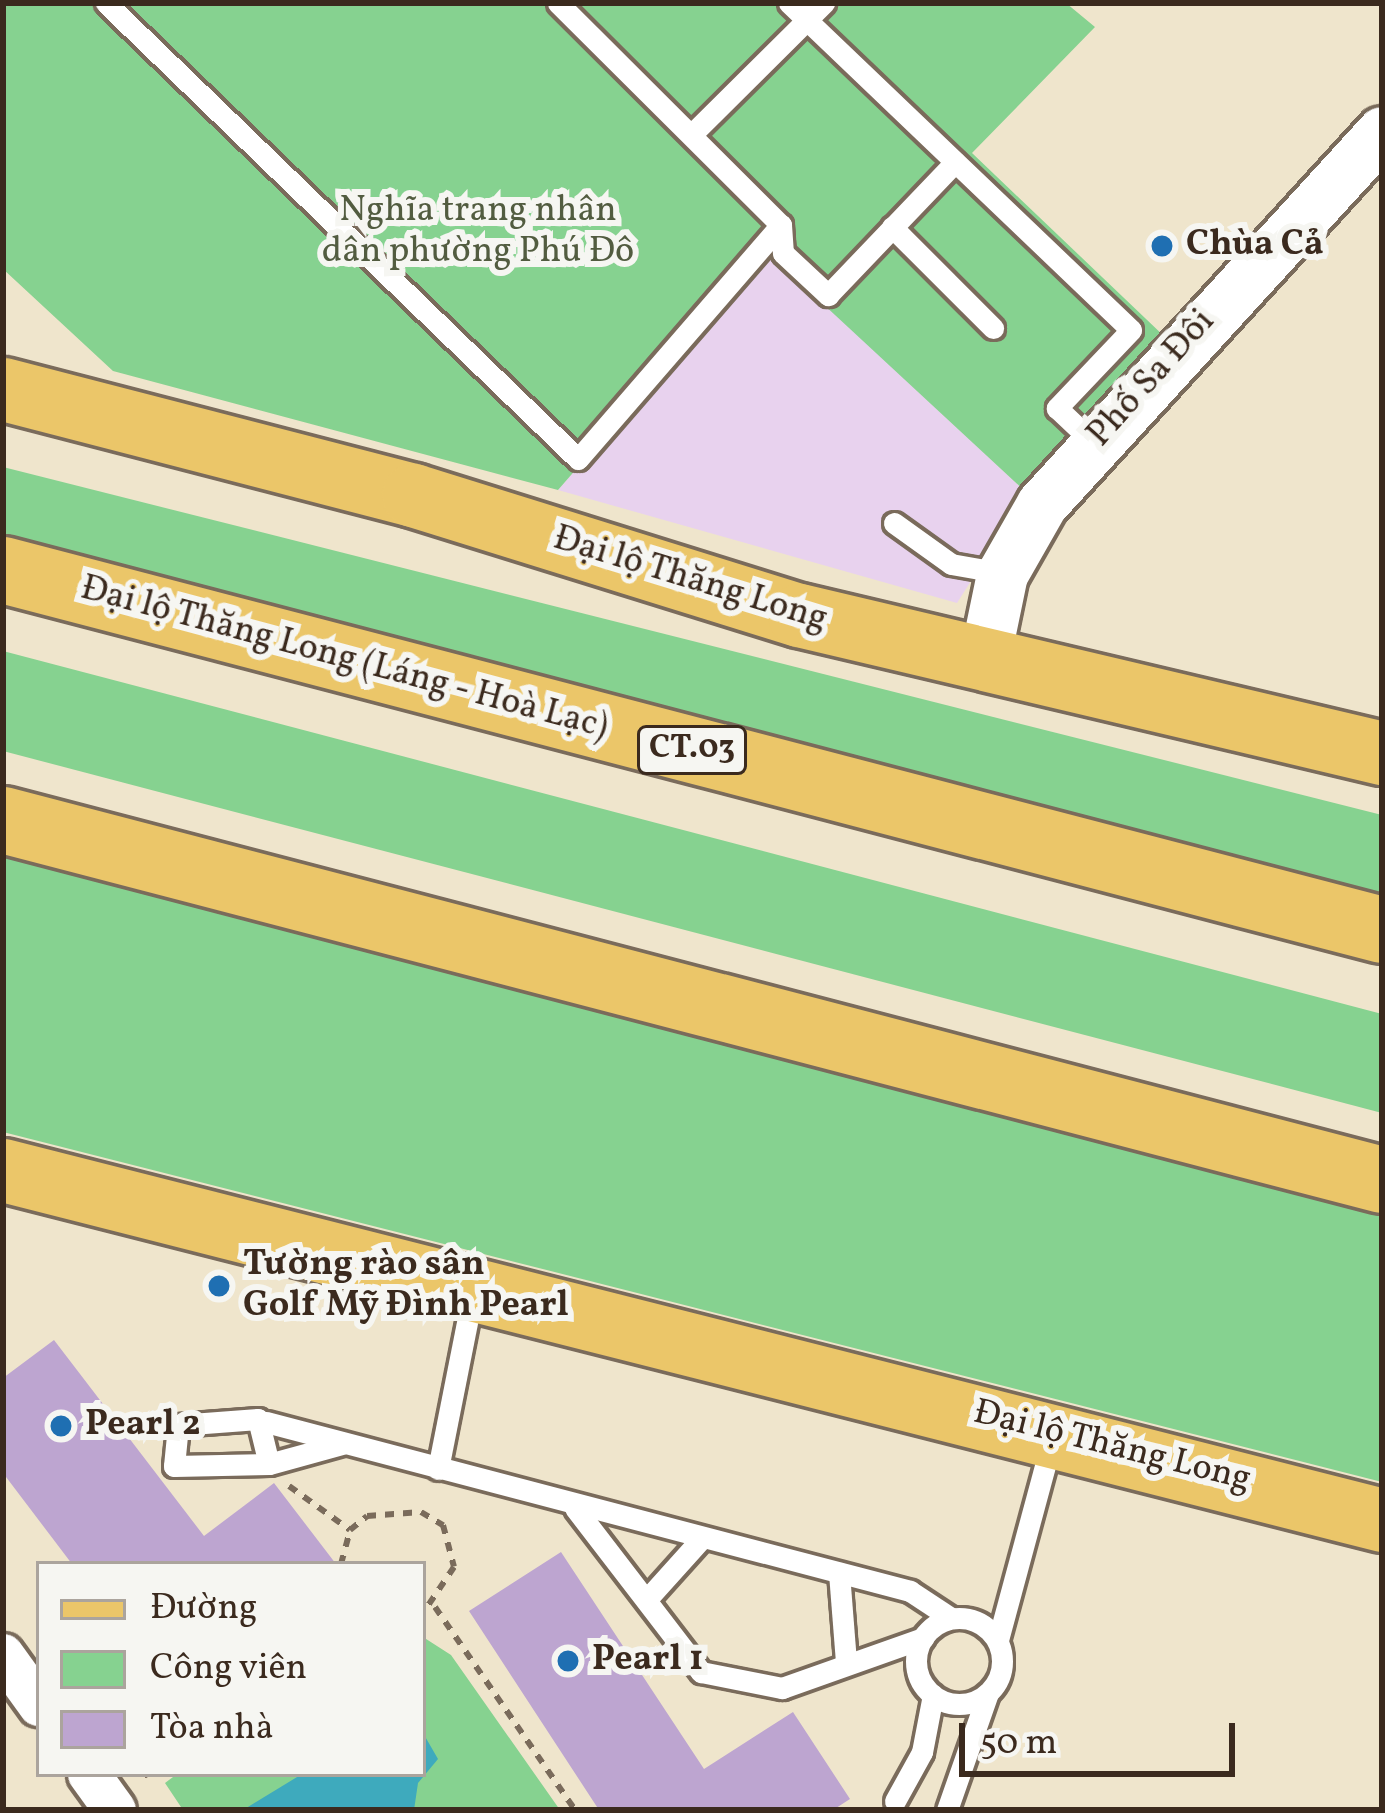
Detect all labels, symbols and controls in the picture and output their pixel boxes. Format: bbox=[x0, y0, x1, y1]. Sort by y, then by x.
park label: Nghĩa trang nhân dân phường Phú Đô bbox=[322, 189, 634, 274]
place label: Chùa Cả bbox=[1186, 224, 1324, 268]
marker: Chùa Cả bbox=[1149, 233, 1175, 259]
street label: Phố Sa Đôi bbox=[1079, 301, 1225, 457]
street label: Đại lộ Thăng Long bbox=[547, 518, 833, 642]
street label: Đại lộ Thăng Long (Láng - Hoà Lạc) bbox=[74, 567, 614, 751]
road number: CT.03 bbox=[635, 723, 749, 777]
place label: Tường rào sân Golf Mỹ Đình Pearl bbox=[243, 1243, 567, 1328]
marker: Tường rào sân Golf Mỹ Đình Pearl bbox=[206, 1273, 232, 1299]
street label: Đại lộ Thăng Long bbox=[968, 1392, 1256, 1502]
place label: Pearl 2 bbox=[85, 1404, 201, 1448]
marker: Pearl 2 bbox=[48, 1413, 74, 1439]
legend bbox=[36, 1561, 426, 1777]
text: Đường bbox=[150, 1584, 257, 1634]
place label: Pearl 1 bbox=[592, 1639, 703, 1683]
text: Công viên bbox=[150, 1644, 307, 1694]
marker: Pearl 1 bbox=[555, 1648, 581, 1674]
scale bar bbox=[965, 1699, 1241, 1773]
text: Tòa nhà bbox=[150, 1704, 274, 1754]
text: 50 m bbox=[980, 1719, 1057, 1769]

